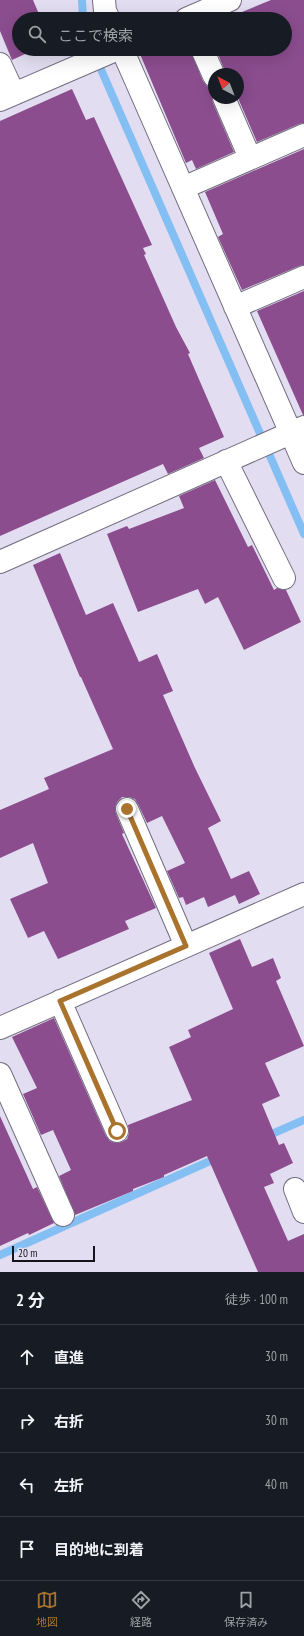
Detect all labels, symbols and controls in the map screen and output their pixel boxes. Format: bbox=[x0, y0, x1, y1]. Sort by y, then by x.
search box bbox=[12, 12, 292, 56]
icon: search bbox=[26, 23, 48, 45]
text: ここで検索 bbox=[58, 26, 133, 45]
north arrow bbox=[208, 68, 244, 104]
route end bbox=[118, 800, 136, 818]
route start bbox=[108, 1122, 126, 1140]
scale bar bbox=[12, 1244, 95, 1263]
text: 20 m bbox=[18, 1246, 37, 1260]
text: 2 分 bbox=[16, 1289, 45, 1311]
text: 徒歩 · 100 m bbox=[225, 1291, 288, 1308]
icon: ahead bbox=[16, 1346, 38, 1368]
text: 直進 bbox=[54, 1348, 84, 1367]
text: 30 m bbox=[265, 1348, 288, 1365]
icon: right bbox=[16, 1410, 38, 1432]
text: 右折 bbox=[54, 1412, 84, 1431]
text: 30 m bbox=[265, 1412, 288, 1429]
icon: left bbox=[16, 1474, 38, 1496]
text: 左折 bbox=[54, 1476, 84, 1495]
text: 40 m bbox=[265, 1476, 288, 1493]
icon: arrive bbox=[16, 1538, 38, 1560]
text: 目的地に到着 bbox=[54, 1540, 144, 1559]
tab: 地図 bbox=[36, 1589, 58, 1629]
tab: 経路 bbox=[130, 1589, 152, 1629]
tab: 保存済み bbox=[224, 1589, 268, 1629]

